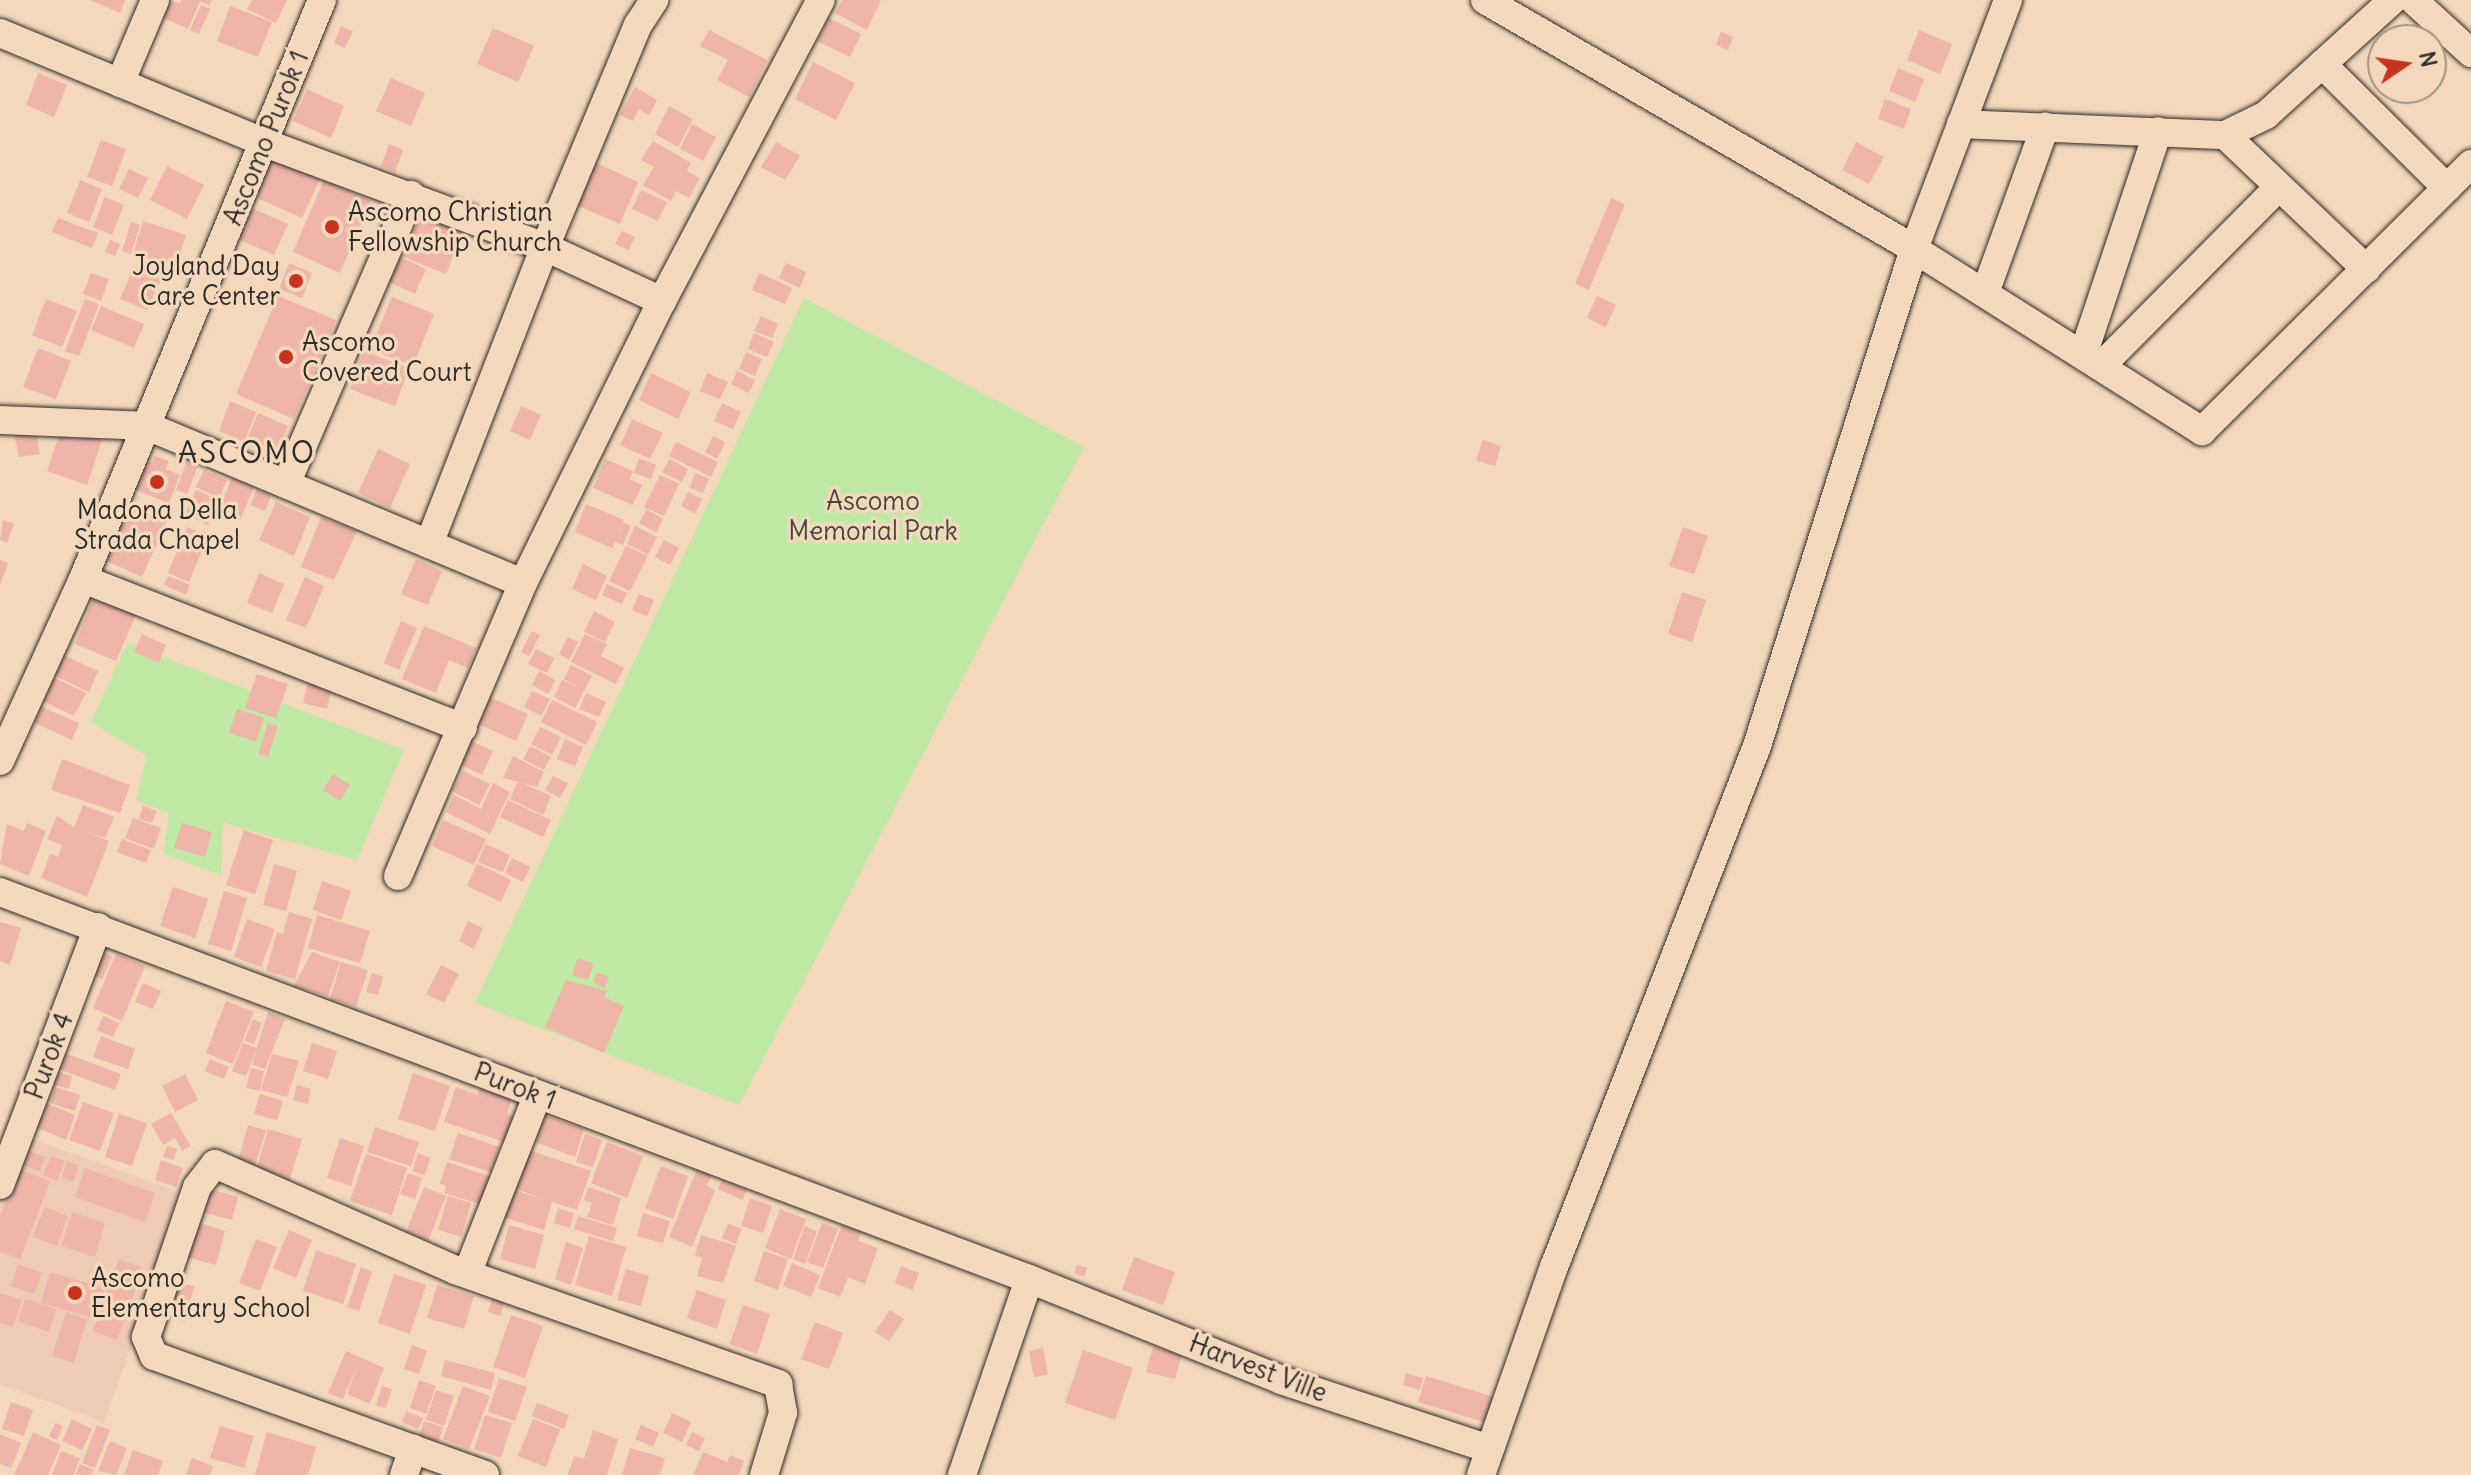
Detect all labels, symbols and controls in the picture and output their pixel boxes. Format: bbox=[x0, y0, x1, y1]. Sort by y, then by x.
north arrow bbox=[2367, 24, 2447, 104]
street label: Ascomo Purok 1 bbox=[217, 46, 315, 230]
text: N bbox=[2413, 48, 2444, 70]
place label: Ascomo Christian Fellowship Church bbox=[348, 196, 561, 258]
marker: Ascomo Christian Fellowship Church bbox=[323, 218, 341, 236]
place label: Joyland Day Care Center bbox=[132, 250, 280, 312]
marker: Joyland Day Care Center bbox=[287, 272, 305, 290]
place label: Ascomo Covered Court bbox=[302, 326, 471, 388]
marker: Ascomo Covered Court bbox=[277, 348, 295, 366]
district label: ASCOMO bbox=[178, 434, 316, 470]
marker: Madona Della Strada Chapel bbox=[148, 473, 166, 491]
park label: Ascomo Memorial Park bbox=[788, 485, 958, 546]
place label: Madona Della Strada Chapel bbox=[74, 494, 240, 556]
street label: Purok 4 bbox=[18, 1008, 80, 1104]
street label: Purok 1 bbox=[469, 1056, 561, 1116]
place label: Ascomo Elementary School bbox=[91, 1262, 311, 1324]
marker: Ascomo Elementary School bbox=[66, 1284, 84, 1302]
street label: Harvest Ville bbox=[1185, 1327, 1331, 1409]

